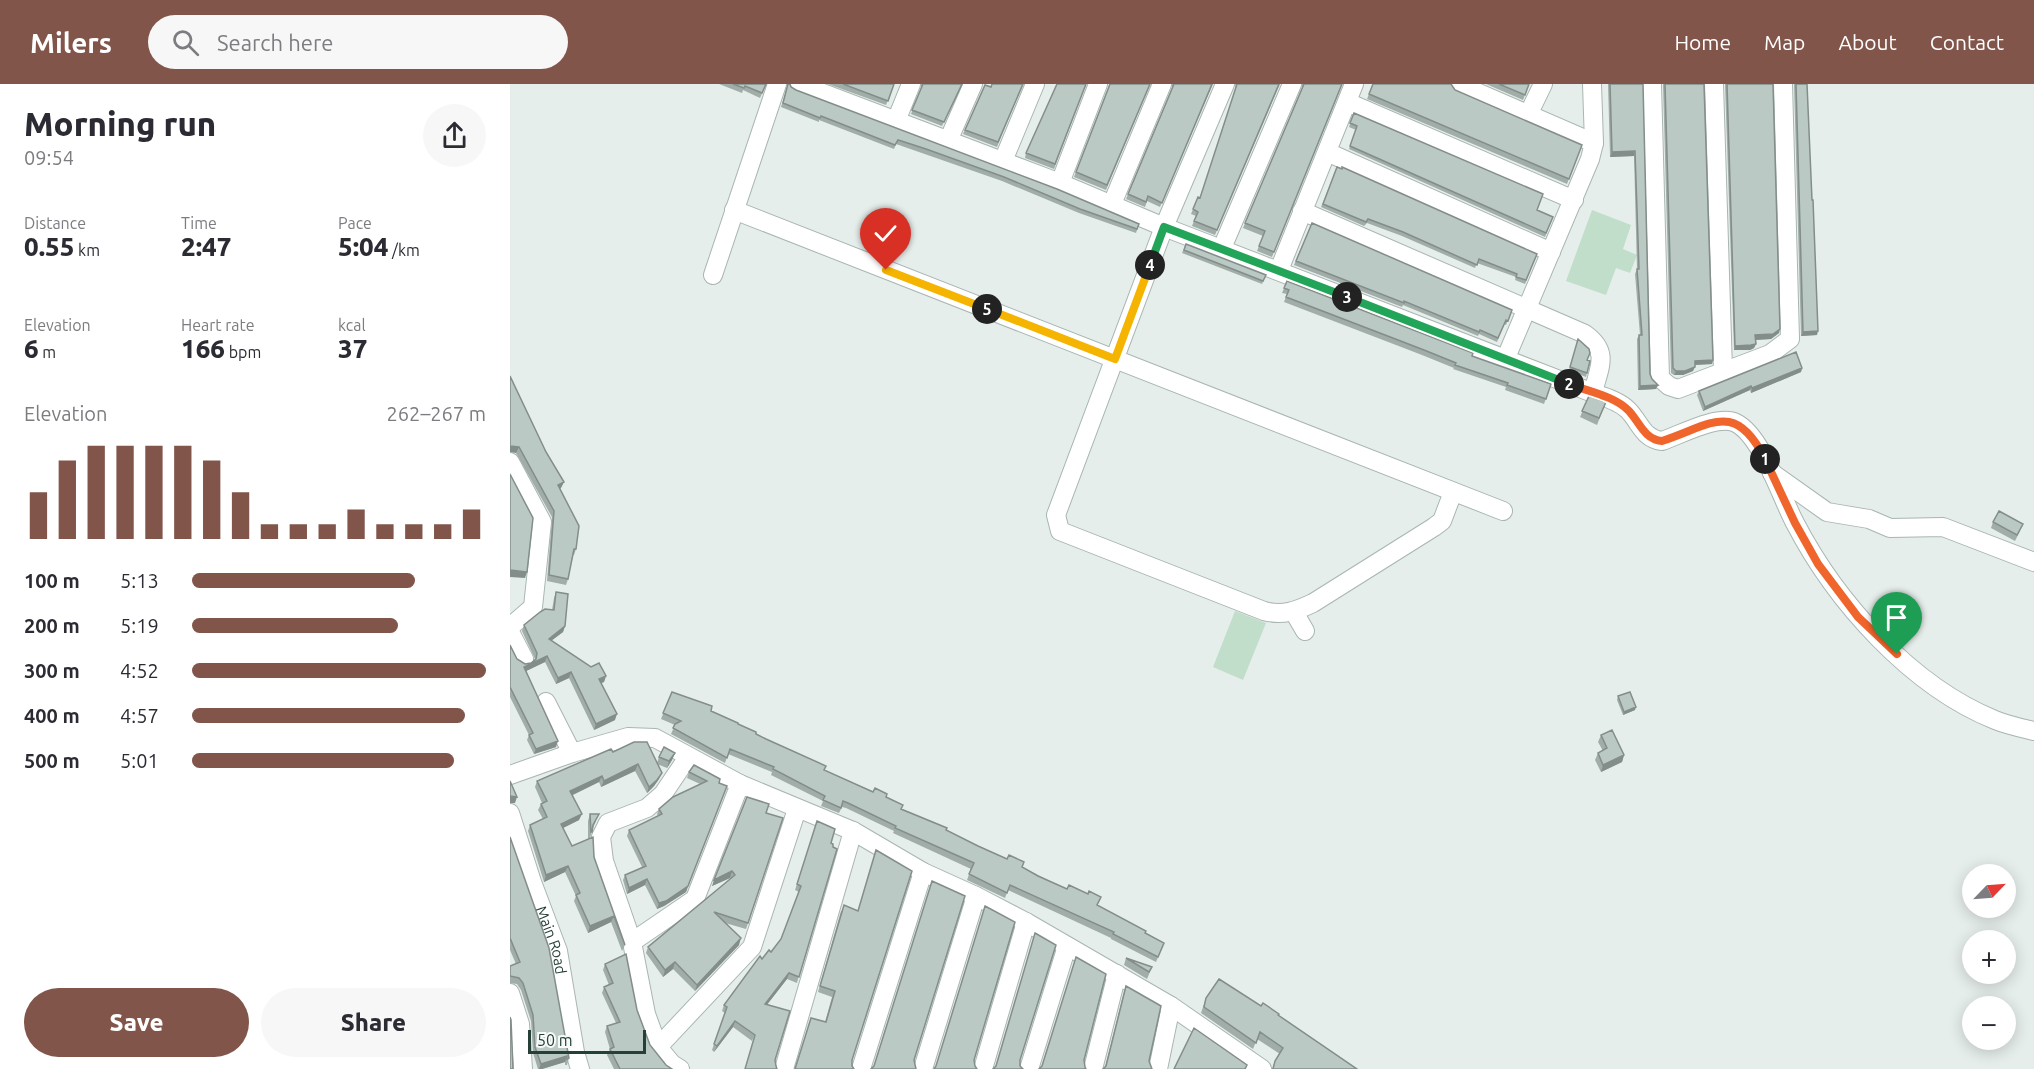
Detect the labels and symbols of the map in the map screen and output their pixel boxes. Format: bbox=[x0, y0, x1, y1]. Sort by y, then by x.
pin bbox=[860, 208, 911, 270]
pin: 4 bbox=[1135, 250, 1165, 280]
pin: 3 bbox=[1332, 282, 1362, 312]
pin: 5 bbox=[972, 294, 1002, 324]
pin: 2 bbox=[1554, 369, 1584, 399]
pin: 1 bbox=[1750, 444, 1780, 474]
pin bbox=[1871, 592, 1922, 654]
north arrow bbox=[1962, 864, 2016, 918]
street label: Main Road bbox=[533, 903, 570, 975]
scale bar bbox=[528, 1027, 646, 1054]

